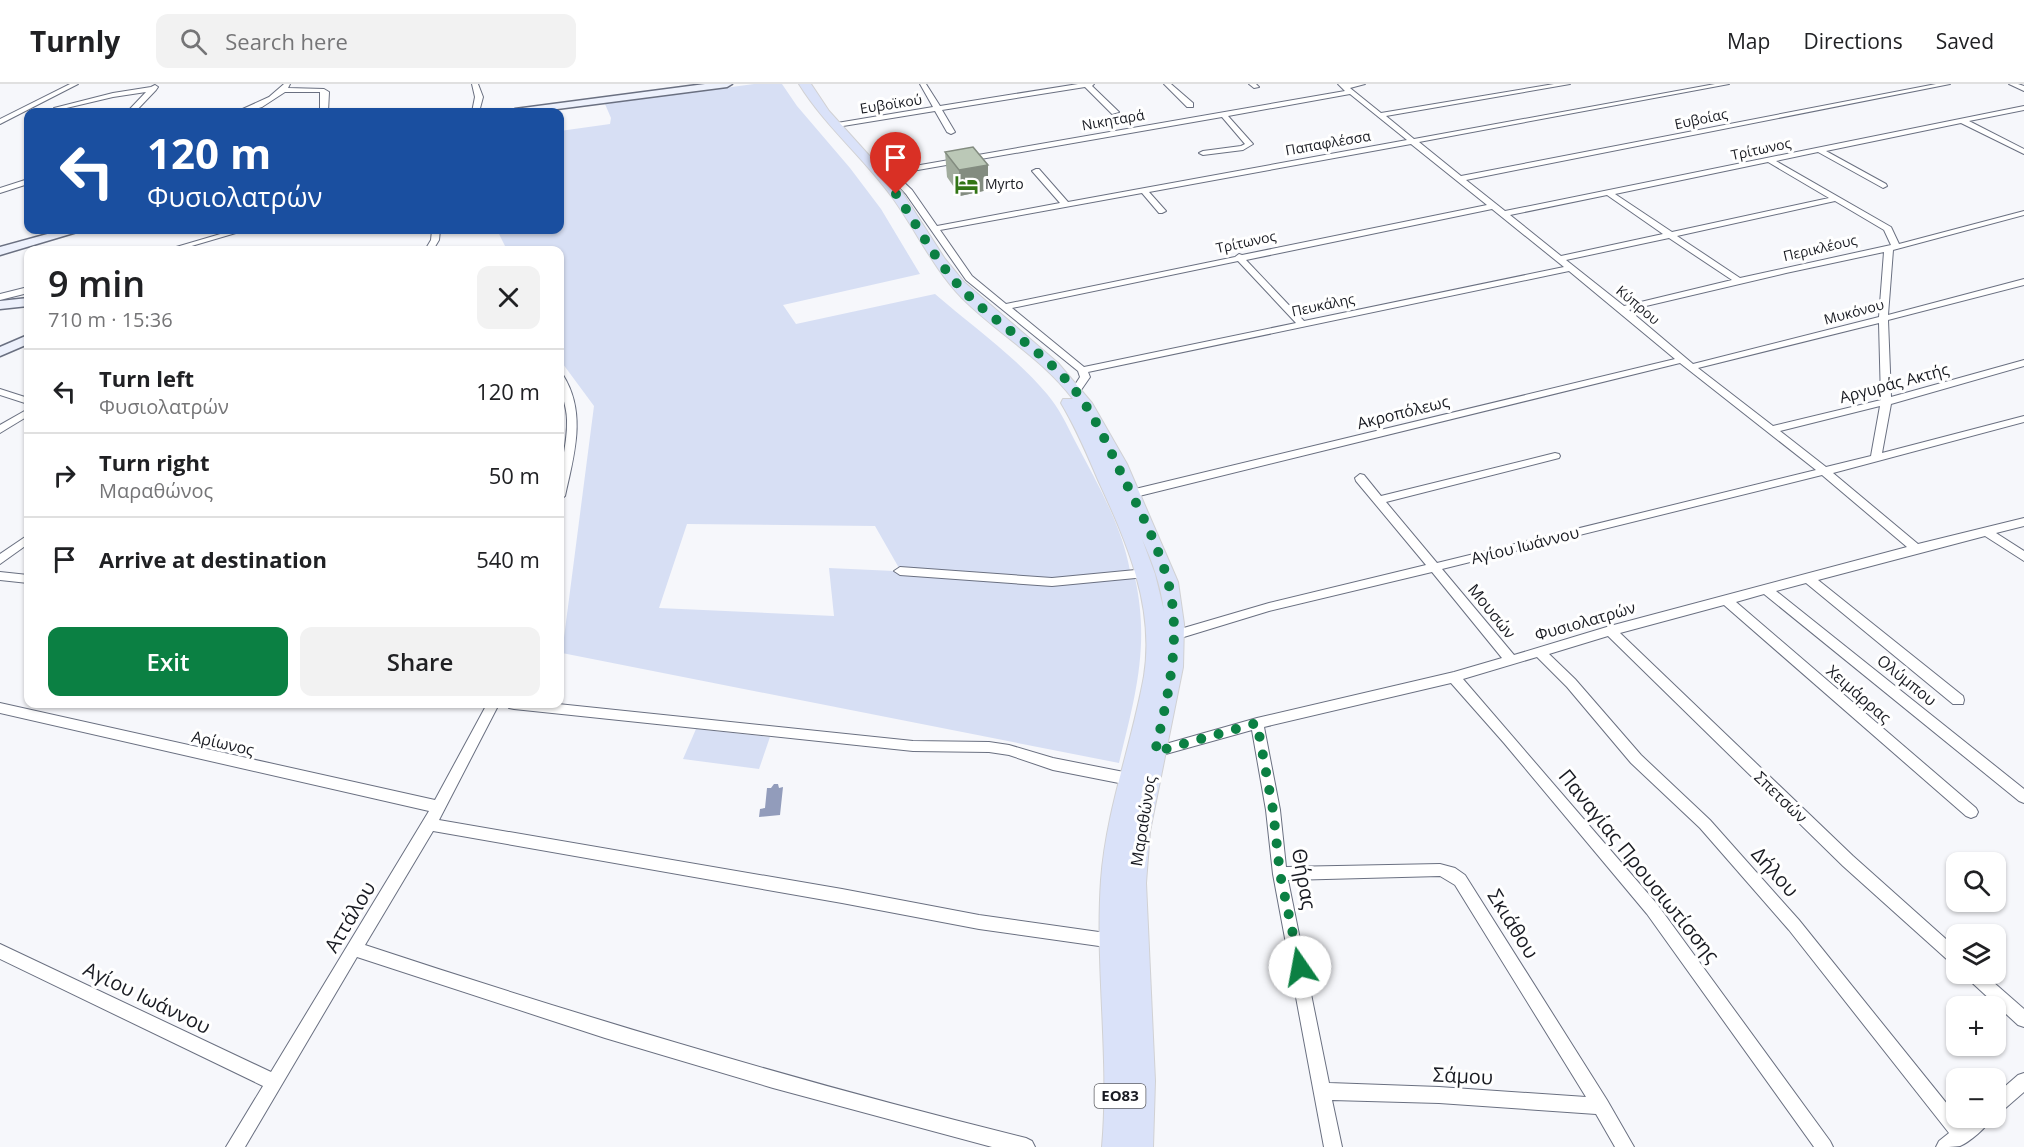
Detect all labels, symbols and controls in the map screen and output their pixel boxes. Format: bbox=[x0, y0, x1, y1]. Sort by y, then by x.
search box bbox=[156, 14, 576, 68]
text: Turnly bbox=[30, 22, 120, 60]
icon: search bbox=[177, 25, 210, 58]
text: Search here bbox=[225, 26, 348, 56]
text: Map bbox=[1727, 27, 1770, 55]
text: Directions bbox=[1803, 27, 1903, 55]
text: Saved bbox=[1936, 27, 1994, 55]
street label: Ευβοϊκού bbox=[859, 89, 923, 118]
street label: Ευβοίας bbox=[1673, 104, 1729, 133]
street label: Νικηταρά bbox=[1080, 105, 1146, 134]
text: 120 m bbox=[147, 124, 271, 181]
street label: Παπαφλέσσα bbox=[1284, 126, 1372, 159]
icon: left bbox=[48, 132, 126, 210]
pin bbox=[870, 132, 921, 194]
street label: Τρίτωνος bbox=[1729, 133, 1793, 164]
icon: arrive bbox=[879, 141, 912, 174]
hotel icon: Myrto bbox=[954, 171, 980, 197]
place label: Myrto bbox=[985, 174, 1024, 193]
text: Φυσιολατρών bbox=[147, 178, 322, 215]
street label: Τρίτωνος bbox=[1214, 226, 1278, 257]
street label: Περικλέους bbox=[1781, 230, 1859, 265]
text: 9 min bbox=[48, 259, 145, 308]
button: close bbox=[477, 266, 540, 329]
street label: Κύπρου bbox=[1612, 281, 1664, 328]
street label: Πευκάλης bbox=[1290, 288, 1356, 320]
street label: Μυκόνου bbox=[1822, 294, 1886, 329]
text: 710 m · 15:36 bbox=[48, 306, 173, 333]
street label: Αργυράς Ακτής bbox=[1837, 358, 1951, 408]
text: Turn left bbox=[99, 363, 194, 393]
icon: left bbox=[48, 375, 81, 408]
text: 120 m bbox=[476, 376, 540, 406]
street label: Ακροπόλεως bbox=[1355, 390, 1452, 434]
text: Φυσιολατρών bbox=[99, 393, 229, 420]
text: Turn right bbox=[99, 447, 210, 477]
icon: right bbox=[48, 459, 81, 492]
text: 50 m bbox=[489, 460, 540, 490]
text: Μαραθώνος bbox=[99, 477, 213, 504]
street label: Αγίου Ιωάννου bbox=[1469, 521, 1581, 569]
icon: arrive bbox=[48, 543, 81, 576]
text: Arrive at destination bbox=[99, 544, 327, 574]
text: 540 m bbox=[476, 544, 540, 574]
street label: Μουσών bbox=[1463, 579, 1521, 643]
street label: Φυσιολατρών bbox=[1532, 596, 1638, 646]
button: Exit bbox=[48, 627, 288, 696]
button: Share bbox=[300, 627, 540, 696]
street label: Ολύμπου bbox=[1873, 649, 1941, 711]
street label: Χειμάρρας bbox=[1822, 660, 1896, 728]
street label: Αρίωνος bbox=[190, 725, 257, 761]
street label: Παναγίας Προυσιωτίσσης bbox=[1553, 763, 1726, 968]
street label: Σπετσών bbox=[1750, 766, 1812, 828]
street label: Μαραθώνος bbox=[1125, 774, 1161, 868]
street label: Δήλου bbox=[1746, 841, 1805, 903]
street label: Θήρας bbox=[1286, 846, 1323, 912]
map controls bbox=[1946, 852, 2006, 1128]
button: search bbox=[1946, 852, 2006, 912]
street label: Αττάλου bbox=[318, 876, 381, 957]
street label: Σκιάθου bbox=[1482, 884, 1545, 963]
button: layers bbox=[1946, 924, 2006, 984]
position arrow bbox=[1268, 935, 1332, 999]
street label: Αγίου Ιωάννου bbox=[79, 955, 215, 1040]
button: + bbox=[1946, 996, 2006, 1056]
street label: Σάμου bbox=[1432, 1060, 1494, 1091]
button: − bbox=[1946, 1068, 2006, 1128]
road number: ΕΟ83 bbox=[1094, 1084, 1146, 1108]

